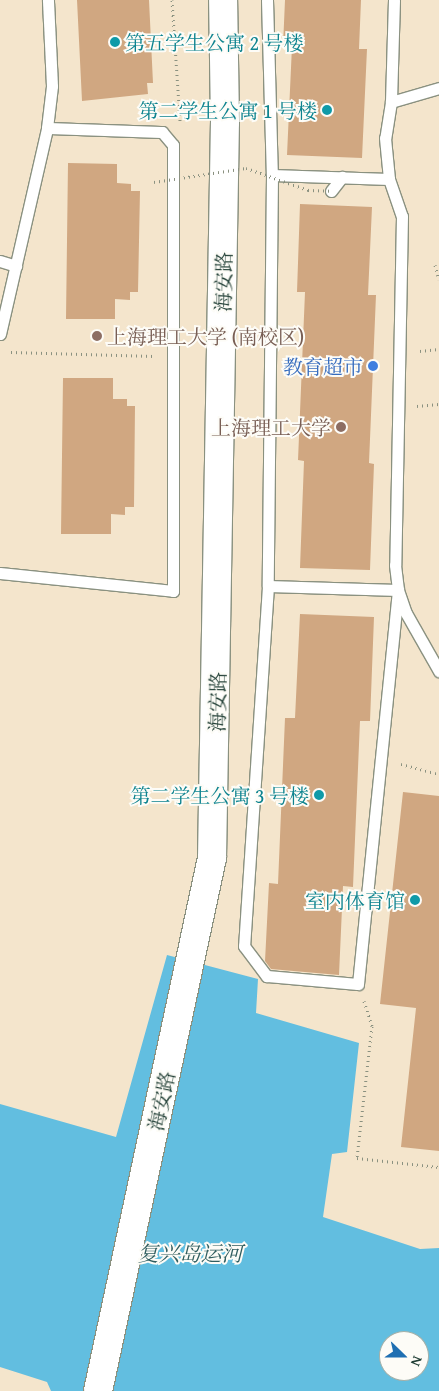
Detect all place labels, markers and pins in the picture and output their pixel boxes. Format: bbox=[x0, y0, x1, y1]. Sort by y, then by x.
place label: 第五学生公寓 2 号楼 bbox=[125, 30, 303, 54]
marker: 第五学生公寓 2 号楼 bbox=[109, 36, 121, 48]
place label: 第二学生公寓 1 号楼 bbox=[139, 98, 317, 122]
marker: 第二学生公寓 1 号楼 bbox=[321, 104, 333, 116]
place label: 上海理工大学 (南校区) bbox=[107, 324, 304, 348]
marker: 上海理工大学 (南校区) bbox=[91, 330, 103, 342]
place label: 教育超市 bbox=[283, 354, 363, 378]
marker: 教育超市 bbox=[367, 360, 379, 372]
place label: 上海理工大学 bbox=[211, 415, 331, 439]
marker: 上海理工大学 bbox=[335, 421, 347, 433]
place label: 第二学生公寓 3 号楼 bbox=[131, 783, 309, 807]
marker: 第二学生公寓 3 号楼 bbox=[313, 789, 325, 801]
place label: 室内体育馆 bbox=[305, 888, 405, 912]
marker: 室内体育馆 bbox=[409, 894, 421, 906]

